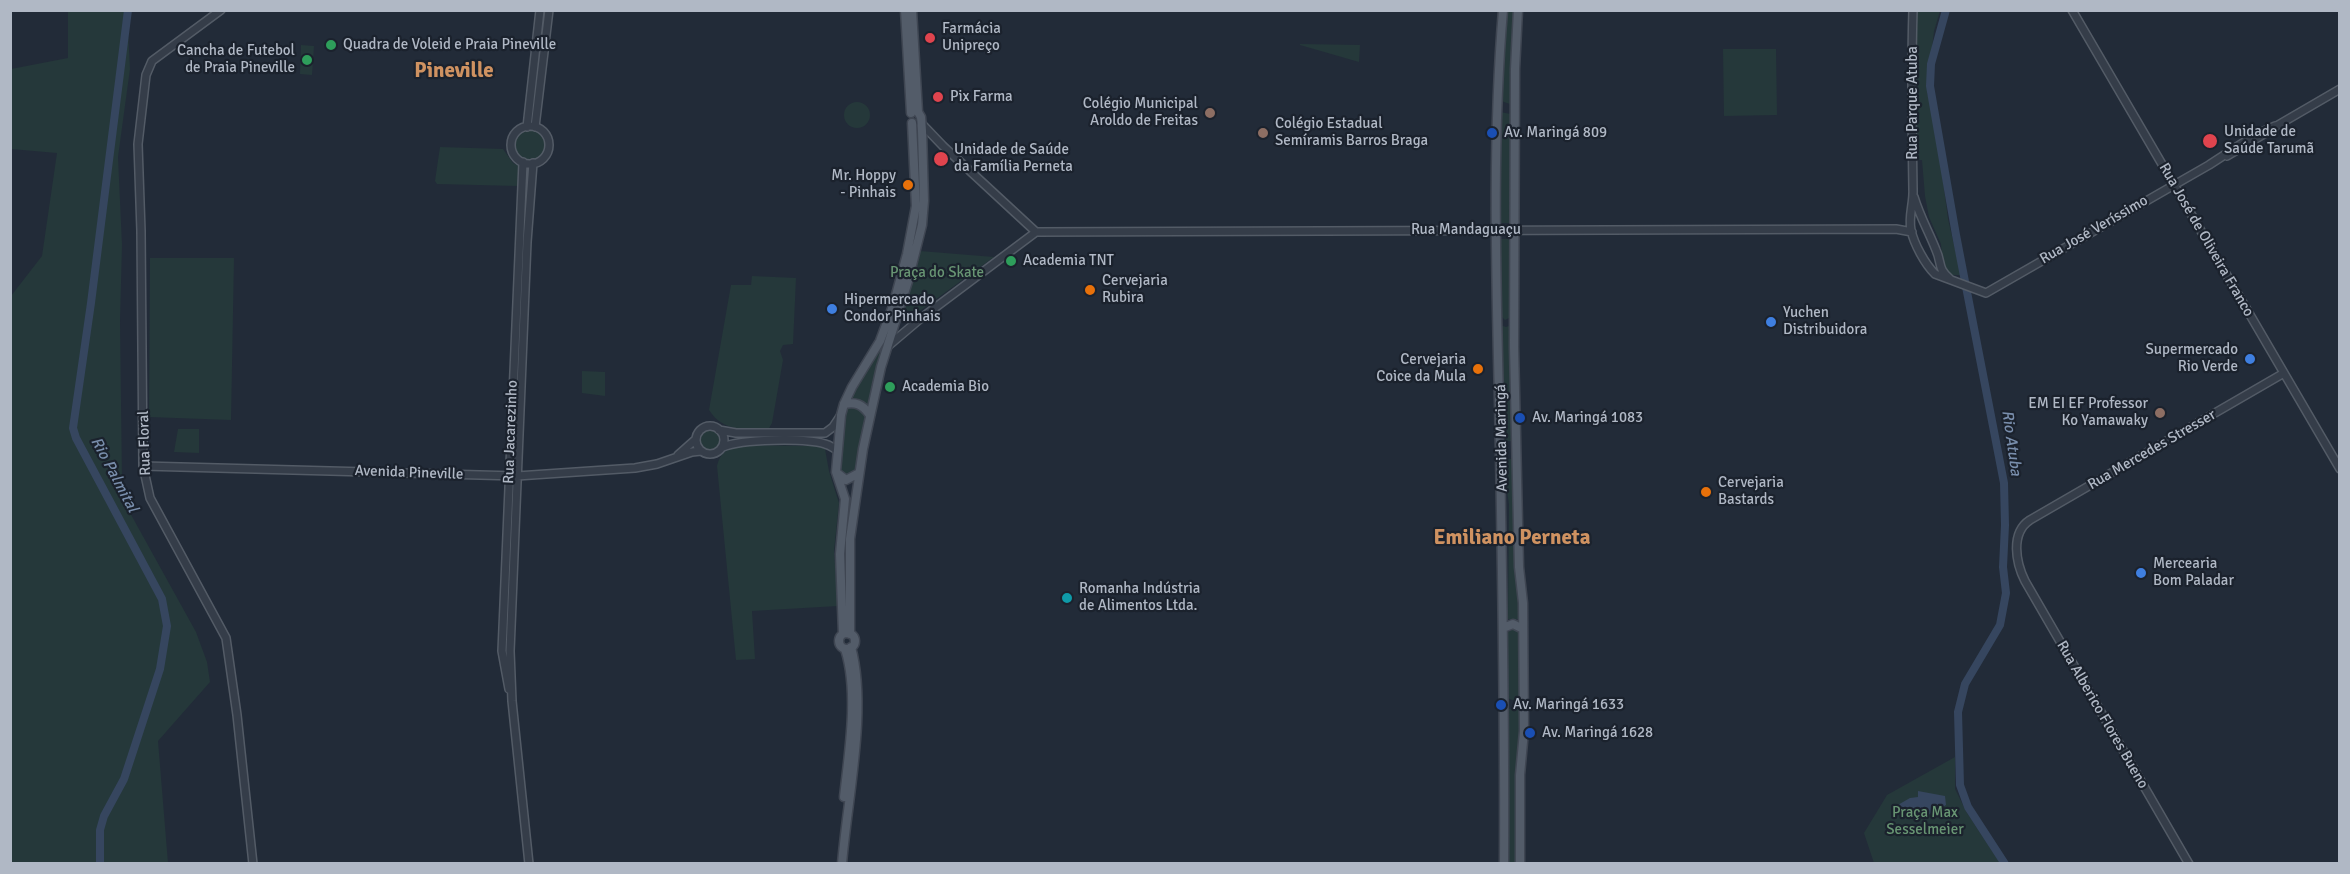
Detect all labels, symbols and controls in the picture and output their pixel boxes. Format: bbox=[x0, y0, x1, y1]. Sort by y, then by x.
place label: Farmácia Unipreço bbox=[942, 20, 1001, 55]
marker: Farmácia Unipreço bbox=[923, 31, 937, 45]
place label: Quadra de Voleid e Praia Pineville bbox=[343, 36, 556, 54]
marker: Quadra de Voleid e Praia Pineville bbox=[324, 38, 338, 52]
place label: Cancha de Futebol de Praia Pineville bbox=[177, 42, 295, 77]
street label: Rua Parque Atuba bbox=[1904, 46, 1922, 160]
marker: Cancha de Futebol de Praia Pineville bbox=[300, 53, 314, 67]
district label: Pineville bbox=[414, 58, 494, 84]
place label: Pix Farma bbox=[950, 88, 1013, 106]
marker: Pix Farma bbox=[931, 90, 945, 104]
place label: Colégio Municipal Aroldo de Freitas bbox=[1083, 95, 1198, 130]
marker: Colégio Municipal Aroldo de Freitas bbox=[1203, 106, 1217, 120]
place label: Colégio Estadual Semíramis Barros Braga bbox=[1275, 115, 1428, 150]
place label: Unidade de Saúde Tarumã bbox=[2224, 123, 2314, 158]
place label: Av. Maringá 809 bbox=[1504, 124, 1607, 142]
marker: Colégio Estadual Semíramis Barros Braga bbox=[1256, 126, 1270, 140]
marker: Av. Maringá 809 bbox=[1485, 126, 1499, 140]
marker: Unidade de Saúde Tarumã bbox=[2201, 132, 2219, 150]
place label: Unidade de Saúde da Família Perneta bbox=[954, 141, 1073, 176]
marker: Unidade de Saúde da Família Perneta bbox=[932, 150, 950, 168]
street label: Rua José de Oliveira Franco bbox=[2155, 160, 2257, 320]
place label: Mr. Hoppy - Pinhais bbox=[831, 167, 896, 202]
marker: Mr. Hoppy - Pinhais bbox=[901, 178, 915, 192]
street label: Rua José Veríssimo bbox=[2037, 192, 2151, 268]
street label: Rua Mandaguaçu bbox=[1411, 221, 1521, 239]
place label: Academia TNT bbox=[1023, 252, 1114, 270]
marker: Academia TNT bbox=[1004, 254, 1018, 268]
park label: Praça do Skate bbox=[890, 264, 984, 282]
place label: Cervejaria Rubira bbox=[1102, 272, 1168, 307]
marker: Cervejaria Rubira bbox=[1083, 283, 1097, 297]
place label: Hipermercado Condor Pinhais bbox=[844, 291, 941, 326]
marker: Hipermercado Condor Pinhais bbox=[825, 302, 839, 316]
place label: Yuchen Distribuidora bbox=[1783, 304, 1867, 339]
marker: Yuchen Distribuidora bbox=[1764, 315, 1778, 329]
place label: Supermercado Rio Verde bbox=[2145, 341, 2238, 376]
place label: Cervejaria Coice da Mula bbox=[1376, 351, 1466, 386]
marker: Supermercado Rio Verde bbox=[2243, 352, 2257, 366]
marker: Cervejaria Coice da Mula bbox=[1471, 362, 1485, 376]
place label: Academia Bio bbox=[902, 378, 989, 396]
street label: Rua Jacarezinho bbox=[500, 380, 522, 484]
marker: Academia Bio bbox=[883, 380, 897, 394]
street label: Avenida Maringá bbox=[1492, 384, 1512, 492]
place label: EM EI EF Professor Ko Yamawaky bbox=[2028, 395, 2148, 430]
street label: Rua Mercedes Stresser bbox=[2085, 406, 2219, 494]
marker: EM EI EF Professor Ko Yamawaky bbox=[2153, 406, 2167, 420]
place label: Av. Maringá 1083 bbox=[1532, 409, 1643, 427]
water label: Rio Atuba bbox=[1997, 409, 2025, 477]
street label: Rua Floral bbox=[135, 410, 155, 476]
marker: Av. Maringá 1083 bbox=[1513, 411, 1527, 425]
water label: Rio Palmital bbox=[86, 434, 142, 516]
street label: Avenida Pineville bbox=[354, 462, 464, 484]
place label: Cervejaria Bastards bbox=[1718, 474, 1784, 509]
marker: Cervejaria Bastards bbox=[1699, 485, 1713, 499]
district label: Emiliano Perneta bbox=[1434, 525, 1590, 551]
place label: Mercearia Bom Paladar bbox=[2153, 555, 2234, 590]
marker: Mercearia Bom Paladar bbox=[2134, 566, 2148, 580]
place label: Romanha Indústria de Alimentos Ltda. bbox=[1079, 580, 1200, 615]
marker: Romanha Indústria de Alimentos Ltda. bbox=[1060, 591, 1074, 605]
street label: Rua Alberico Flores Bueno bbox=[2052, 638, 2152, 792]
place label: Av. Maringá 1633 bbox=[1513, 696, 1624, 714]
marker: Av. Maringá 1633 bbox=[1494, 698, 1508, 712]
place label: Av. Maringá 1628 bbox=[1542, 724, 1653, 742]
marker: Av. Maringá 1628 bbox=[1523, 726, 1537, 740]
park label: Praça Max Sesselmeier bbox=[1886, 804, 1964, 839]

